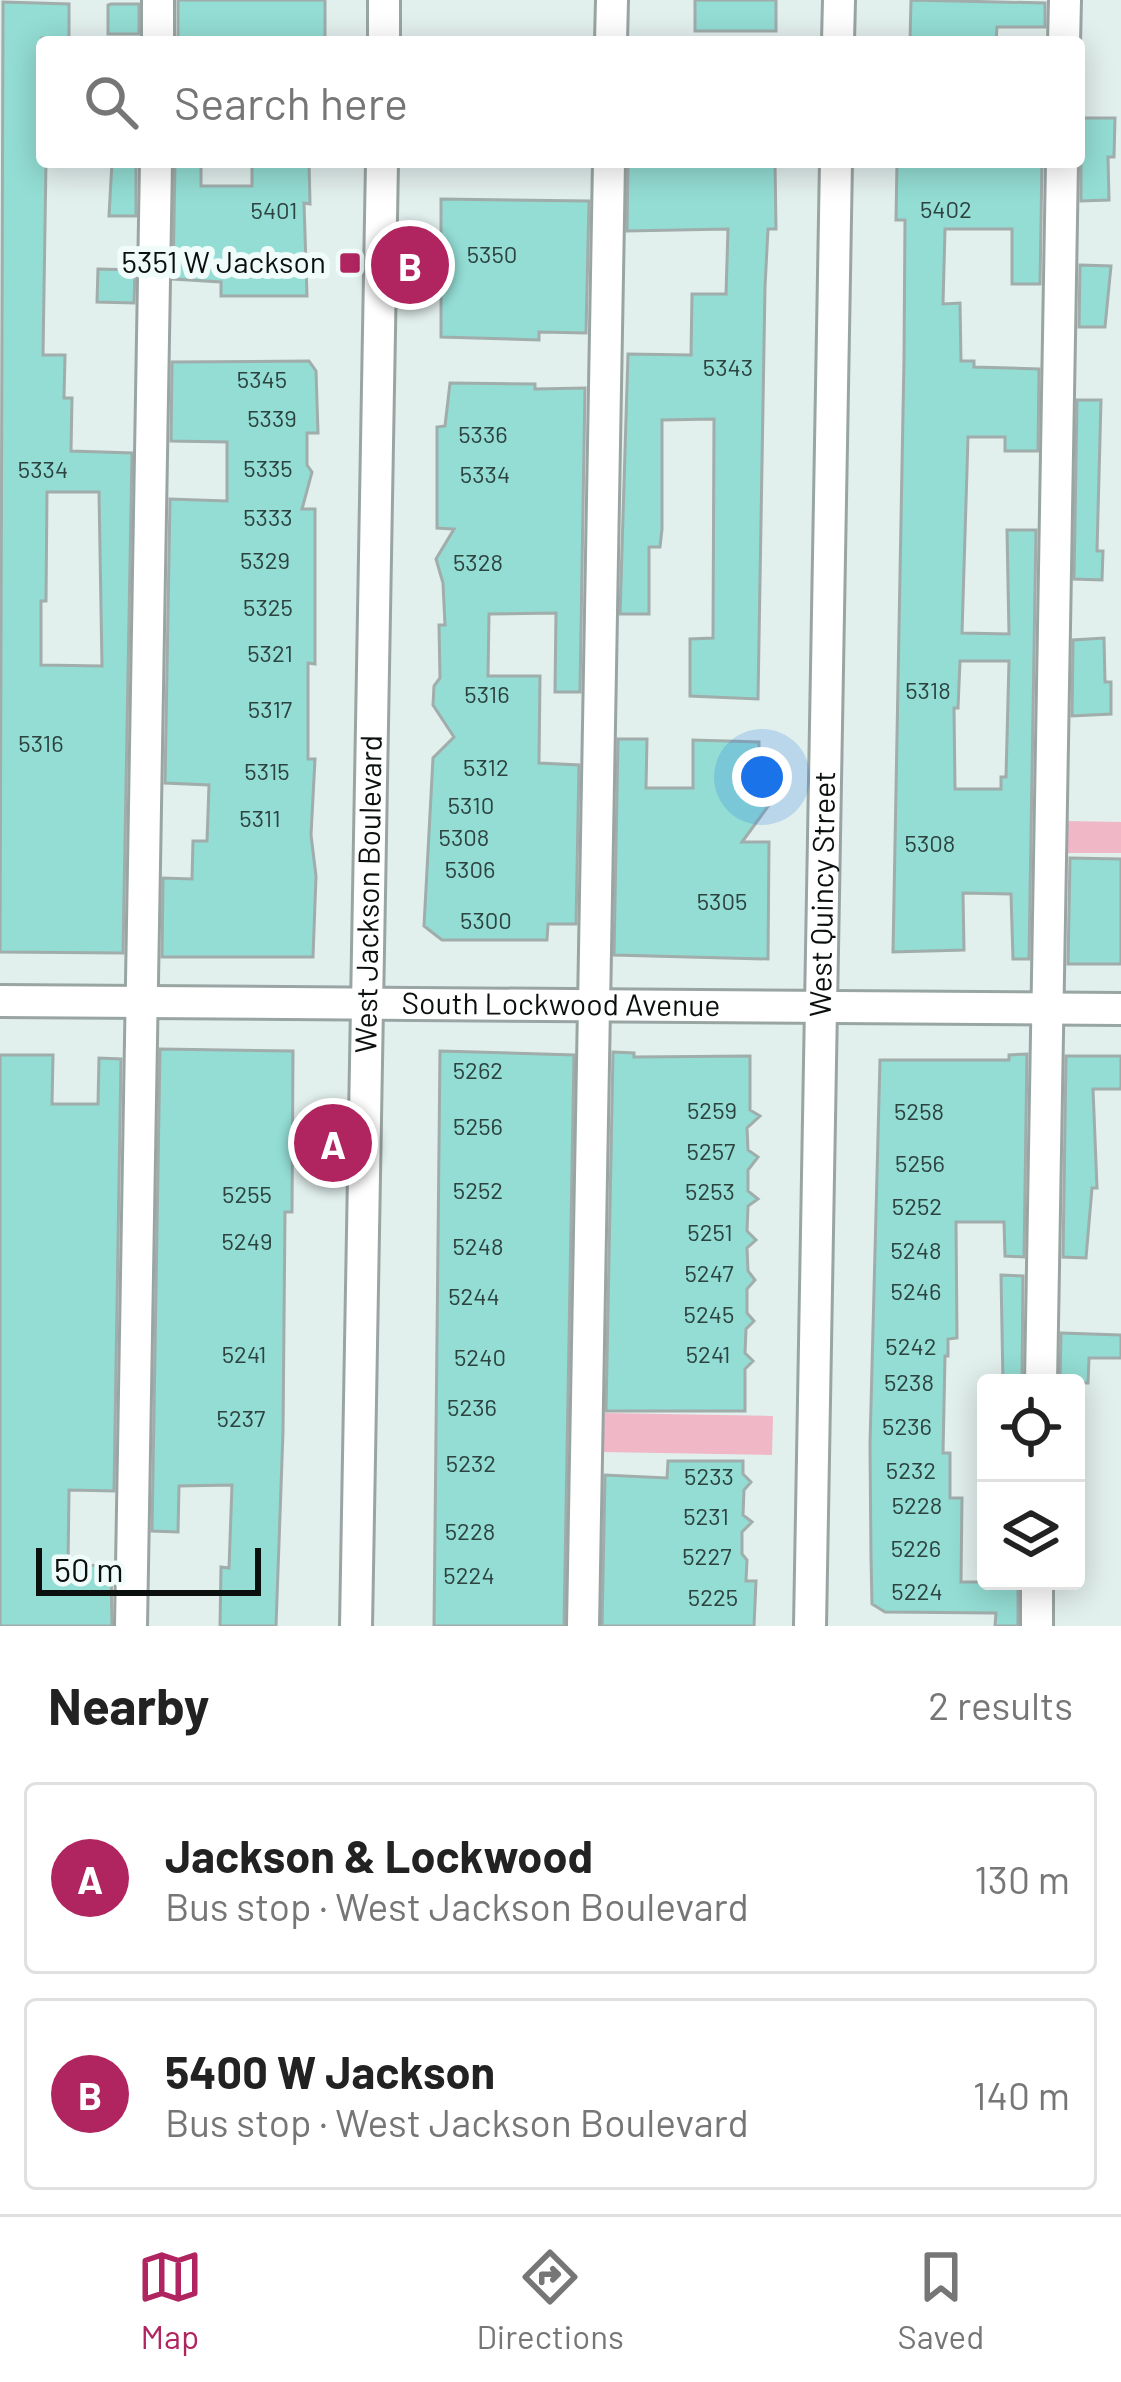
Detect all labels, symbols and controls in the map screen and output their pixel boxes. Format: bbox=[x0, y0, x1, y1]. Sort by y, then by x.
search box bbox=[36, 36, 1085, 168]
icon: search bbox=[78, 69, 144, 135]
text: Search here bbox=[174, 75, 408, 129]
house number: 5402 bbox=[920, 194, 972, 223]
house number: 5401 bbox=[251, 195, 297, 224]
pin: B bbox=[371, 220, 449, 310]
house number: 5350 bbox=[467, 239, 517, 268]
place label: 5351 W Jackson bbox=[122, 243, 326, 279]
marker: 5351 W Jackson bbox=[337, 250, 363, 276]
house number: 5343 bbox=[703, 352, 753, 381]
house number: 5345 bbox=[237, 364, 287, 393]
house number: 5339 bbox=[247, 403, 297, 432]
house number: 5336 bbox=[458, 419, 508, 448]
house number: 5335 bbox=[243, 453, 293, 482]
house number: 5334 bbox=[18, 454, 68, 483]
house number: 5334 bbox=[460, 459, 510, 488]
house number: 5333 bbox=[243, 502, 293, 531]
house number: 5329 bbox=[240, 545, 290, 574]
house number: 5328 bbox=[453, 547, 503, 576]
house number: 5325 bbox=[243, 592, 293, 621]
house number: 5321 bbox=[247, 638, 293, 667]
house number: 5318 bbox=[905, 675, 951, 704]
house number: 5316 bbox=[464, 679, 510, 708]
house number: 5317 bbox=[248, 694, 292, 723]
house number: 5316 bbox=[18, 728, 64, 757]
street label: West Jackson Boulevard bbox=[346, 735, 388, 1054]
your location bbox=[732, 747, 792, 807]
house number: 5312 bbox=[463, 752, 509, 781]
house number: 5315 bbox=[244, 756, 290, 785]
street label: West Quincy Street bbox=[801, 771, 841, 1017]
house number: 5310 bbox=[448, 790, 494, 819]
house number: 5311 bbox=[239, 803, 281, 832]
house number: 5308 bbox=[439, 822, 489, 851]
house number: 5308 bbox=[905, 828, 955, 857]
house number: 5306 bbox=[445, 854, 495, 883]
house number: 5305 bbox=[697, 886, 747, 915]
house number: 5300 bbox=[460, 905, 512, 934]
street label: South Lockwood Avenue bbox=[402, 984, 720, 1022]
house number: 5262 bbox=[453, 1055, 503, 1084]
house number: 5259 bbox=[687, 1095, 737, 1124]
house number: 5258 bbox=[894, 1096, 944, 1125]
pin: A bbox=[294, 1098, 372, 1188]
house number: 5256 bbox=[453, 1111, 503, 1140]
house number: 5257 bbox=[687, 1136, 735, 1165]
house number: 5256 bbox=[895, 1148, 945, 1177]
house number: 5252 bbox=[453, 1175, 503, 1204]
house number: 5253 bbox=[685, 1176, 735, 1205]
house number: 5255 bbox=[222, 1179, 272, 1208]
house number: 5252 bbox=[892, 1191, 942, 1220]
house number: 5251 bbox=[687, 1217, 733, 1246]
house number: 5249 bbox=[222, 1226, 272, 1255]
house number: 5248 bbox=[453, 1231, 503, 1260]
house number: 5248 bbox=[891, 1235, 941, 1264]
house number: 5247 bbox=[684, 1258, 734, 1287]
house number: 5246 bbox=[891, 1276, 941, 1305]
house number: 5244 bbox=[448, 1281, 500, 1310]
house number: 5245 bbox=[684, 1299, 734, 1328]
house number: 5242 bbox=[885, 1331, 937, 1360]
house number: 5241 bbox=[222, 1339, 266, 1368]
house number: 5241 bbox=[686, 1339, 730, 1368]
house number: 5240 bbox=[454, 1342, 506, 1371]
house number: 5238 bbox=[884, 1367, 934, 1396]
map controls bbox=[977, 1374, 1085, 1590]
button: locate bbox=[977, 1374, 1085, 1482]
house number: 5236 bbox=[447, 1392, 497, 1421]
house number: 5237 bbox=[217, 1403, 265, 1432]
house number: 5236 bbox=[882, 1411, 932, 1440]
house number: 5232 bbox=[446, 1448, 496, 1477]
house number: 5232 bbox=[886, 1455, 936, 1484]
house number: 5233 bbox=[684, 1461, 734, 1490]
button: layers bbox=[977, 1482, 1085, 1590]
house number: 5228 bbox=[892, 1490, 942, 1519]
house number: 5231 bbox=[683, 1501, 729, 1530]
house number: 5228 bbox=[445, 1516, 495, 1545]
house number: 5226 bbox=[891, 1533, 941, 1562]
house number: 5227 bbox=[682, 1541, 732, 1570]
scale bar bbox=[36, 1542, 261, 1595]
text: 50 m bbox=[54, 1549, 124, 1589]
house number: 5224 bbox=[443, 1560, 495, 1589]
house number: 5224 bbox=[891, 1576, 943, 1605]
house number: 5225 bbox=[688, 1582, 738, 1611]
text: Nearby bbox=[48, 1674, 209, 1735]
text: 2 results bbox=[928, 1681, 1073, 1728]
text: Jackson & Lockwood bbox=[165, 1828, 593, 1882]
text: A bbox=[77, 1855, 103, 1902]
text: 130 m bbox=[974, 1855, 1070, 1902]
text: Bus stop · West Jackson Boulevard bbox=[165, 1882, 749, 1929]
text: 5400 W Jackson bbox=[165, 2044, 495, 2098]
text: B bbox=[78, 2071, 102, 2118]
text: 140 m bbox=[973, 2071, 1070, 2118]
text: Bus stop · West Jackson Boulevard bbox=[165, 2098, 749, 2145]
tab: Map bbox=[137, 2244, 203, 2356]
tab: Directions bbox=[476, 2244, 624, 2356]
tab: Saved bbox=[898, 2244, 984, 2356]

